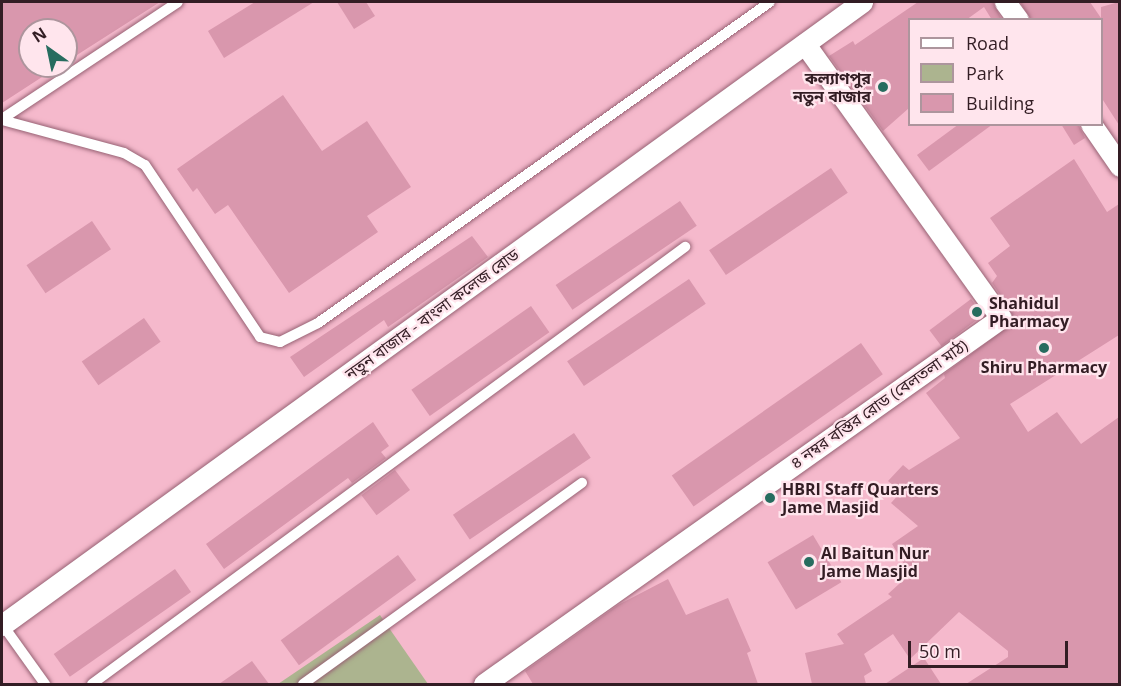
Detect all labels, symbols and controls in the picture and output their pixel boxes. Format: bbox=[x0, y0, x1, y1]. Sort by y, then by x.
north arrow bbox=[18, 18, 78, 78]
legend bbox=[908, 18, 1103, 126]
text: N bbox=[28, 22, 51, 47]
text: Road bbox=[966, 31, 1009, 55]
text: Park bbox=[966, 61, 1004, 85]
place label: কল্যাণপুর নতুন বাজার bbox=[793, 68, 871, 106]
marker: কল্যাণপুর নতুন বাজার bbox=[876, 80, 890, 94]
text: Building bbox=[966, 91, 1034, 115]
street label: নতুন বাজার - বাংলা কলেজ রোড bbox=[342, 245, 522, 383]
place label: Shahidul Pharmacy bbox=[989, 293, 1069, 331]
marker: Shahidul Pharmacy bbox=[970, 305, 984, 319]
street label: ৪ নম্বর বস্তির রোড (বেলতলা মাঠ) bbox=[787, 335, 971, 473]
marker: Shiru Pharmacy bbox=[1037, 341, 1051, 355]
place label: Shiru Pharmacy bbox=[981, 357, 1107, 377]
place label: HBRI Staff Quarters Jame Masjid bbox=[782, 479, 939, 517]
marker: HBRI Staff Quarters Jame Masjid bbox=[763, 491, 777, 505]
place label: Al Baitun Nur Jame Masjid bbox=[821, 543, 929, 581]
marker: Al Baitun Nur Jame Masjid bbox=[802, 555, 816, 569]
scale bar bbox=[911, 629, 1072, 667]
text: 50 m bbox=[919, 639, 961, 663]

